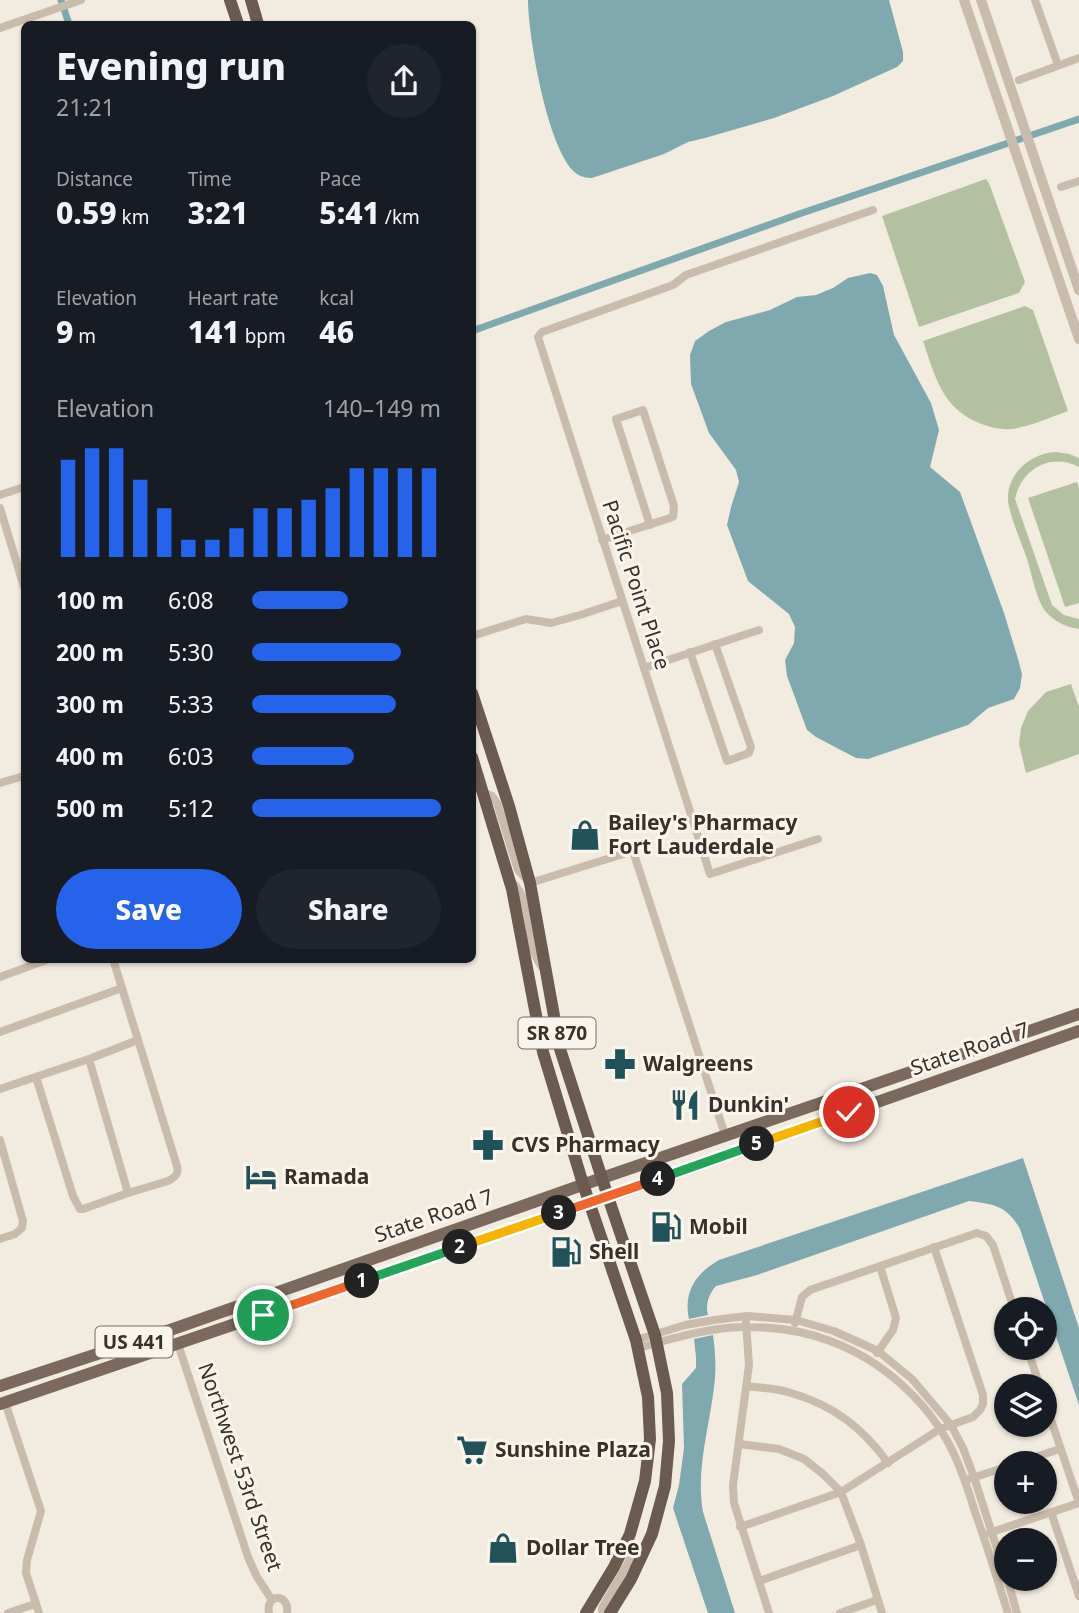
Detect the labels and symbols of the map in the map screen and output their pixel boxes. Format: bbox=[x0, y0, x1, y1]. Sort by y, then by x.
street label: Pacific Point Place bbox=[596, 496, 678, 673]
place label: Bailey's Pharmacy Fort Lauderdale bbox=[608, 808, 798, 860]
shop icon: Bailey's Pharmacy Fort Lauderdale bbox=[568, 818, 602, 852]
street label: State Road 7 bbox=[907, 1015, 1033, 1081]
road number: SR 870 bbox=[518, 1018, 596, 1049]
pharmacy icon: Walgreens bbox=[603, 1047, 637, 1081]
place label: Walgreens bbox=[643, 1049, 753, 1077]
pin bbox=[819, 1082, 879, 1142]
restaurant icon: Dunkin' bbox=[668, 1088, 702, 1122]
place label: Dunkin' bbox=[708, 1090, 789, 1118]
pin: 5 bbox=[740, 1126, 774, 1162]
pharmacy icon: CVS Pharmacy bbox=[471, 1128, 505, 1162]
place label: CVS Pharmacy bbox=[511, 1130, 660, 1158]
hotel icon: Ramada bbox=[244, 1160, 278, 1194]
place label: Ramada bbox=[284, 1162, 369, 1190]
pin: 4 bbox=[640, 1162, 676, 1196]
street label: State Road 7 bbox=[371, 1182, 497, 1248]
pin: 3 bbox=[542, 1196, 576, 1230]
fuel station icon: Mobil bbox=[649, 1210, 683, 1244]
place label: Mobil bbox=[689, 1212, 748, 1240]
pin: 2 bbox=[442, 1230, 477, 1264]
fuel station icon: Shell bbox=[549, 1235, 583, 1269]
place label: Shell bbox=[589, 1237, 639, 1265]
pin: 1 bbox=[344, 1264, 380, 1298]
pin bbox=[233, 1285, 293, 1345]
road number: US 441 bbox=[96, 1326, 172, 1358]
street label: Northwest 53rd Street bbox=[192, 1359, 290, 1575]
supermarket icon: Sunshine Plaza bbox=[455, 1433, 489, 1467]
place label: Sunshine Plaza bbox=[495, 1435, 651, 1463]
shop icon: Dollar Tree bbox=[486, 1531, 520, 1565]
place label: Dollar Tree bbox=[526, 1533, 640, 1561]

